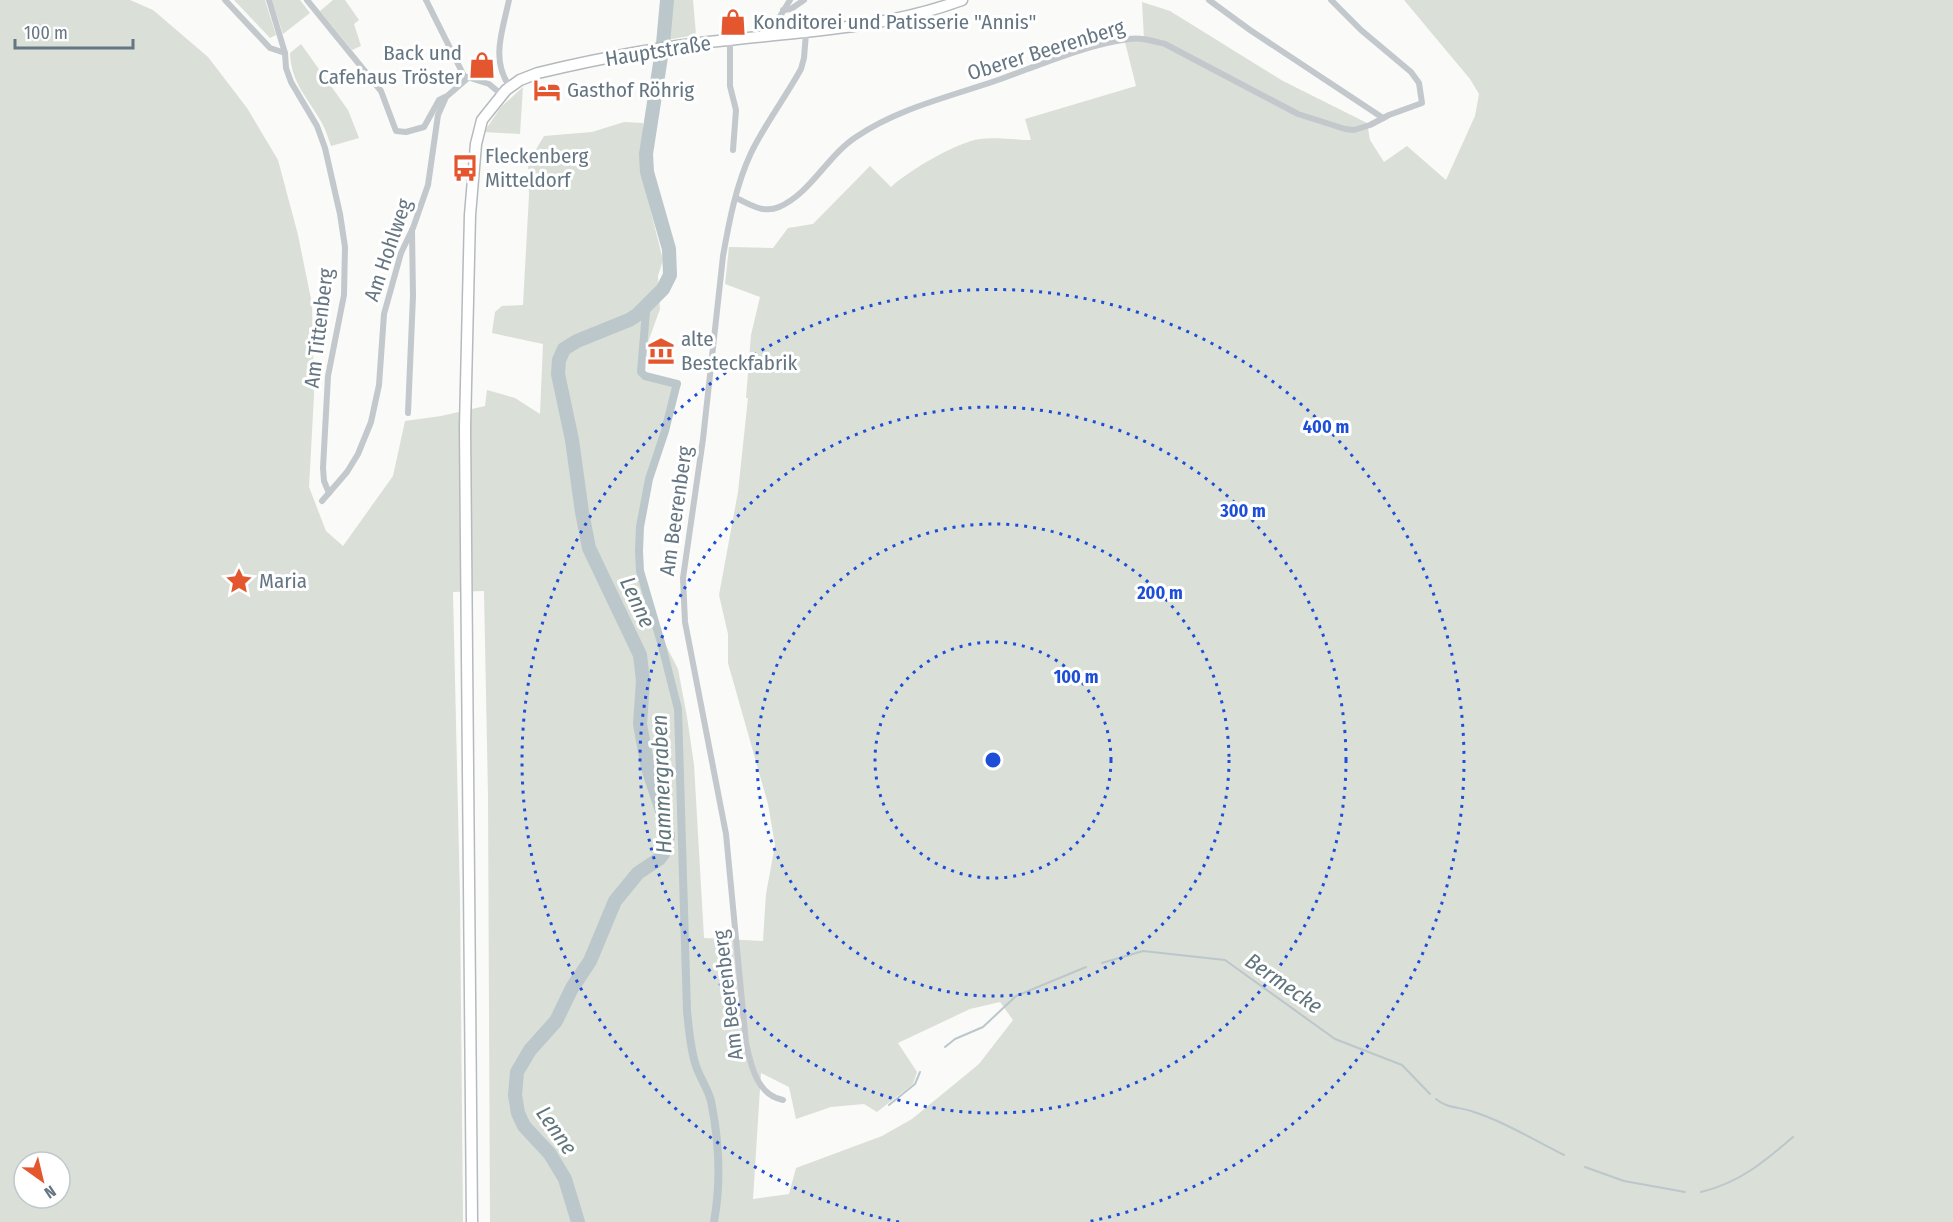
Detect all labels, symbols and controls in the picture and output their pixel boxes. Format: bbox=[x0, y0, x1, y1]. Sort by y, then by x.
shop icon: Konditorei und Patisserie "Annis" bbox=[718, 7, 748, 37]
place label: Konditorei und Patisserie "Annis" bbox=[753, 9, 1036, 35]
scale bar bbox=[15, 12, 134, 50]
street label: Oberer Beerenberg bbox=[964, 14, 1128, 86]
text: 100 m bbox=[24, 22, 68, 44]
street label: Hauptstraße bbox=[603, 30, 713, 72]
place label: Back und Cafehaus Tröster bbox=[318, 40, 463, 90]
shop icon: Back und Cafehaus Tröster bbox=[467, 50, 497, 80]
hotel icon: Gasthof Röhrig bbox=[532, 75, 562, 105]
place label: Gasthof Röhrig bbox=[567, 77, 694, 103]
place label: Fleckenberg Mitteldorf bbox=[485, 143, 588, 193]
bus stop icon: Fleckenberg Mitteldorf bbox=[450, 153, 480, 183]
street label: Am Hohlweg bbox=[358, 195, 418, 305]
street label: Am Tittenberg bbox=[299, 267, 339, 389]
place label: alte Besteckfabrik bbox=[681, 326, 798, 376]
museum icon: alte Besteckfabrik bbox=[646, 336, 676, 366]
text: 400 m bbox=[1303, 416, 1349, 438]
street label: Am Beerenberg bbox=[654, 444, 698, 578]
text: 300 m bbox=[1219, 500, 1266, 522]
place icon: Maria bbox=[224, 566, 254, 596]
place label: Maria bbox=[259, 568, 307, 594]
water label: Lenne bbox=[614, 572, 661, 632]
text: 200 m bbox=[1136, 582, 1183, 604]
text: 100 m bbox=[1054, 666, 1098, 688]
water label: Hammergraben bbox=[646, 714, 677, 854]
centre of rings bbox=[983, 750, 1003, 770]
street label: Am Beerenberg bbox=[707, 928, 749, 1062]
water label: Bermecke bbox=[1240, 947, 1327, 1020]
water label: Lenne bbox=[530, 1101, 583, 1160]
north arrow bbox=[12, 1150, 72, 1210]
text: N bbox=[41, 1181, 59, 1203]

